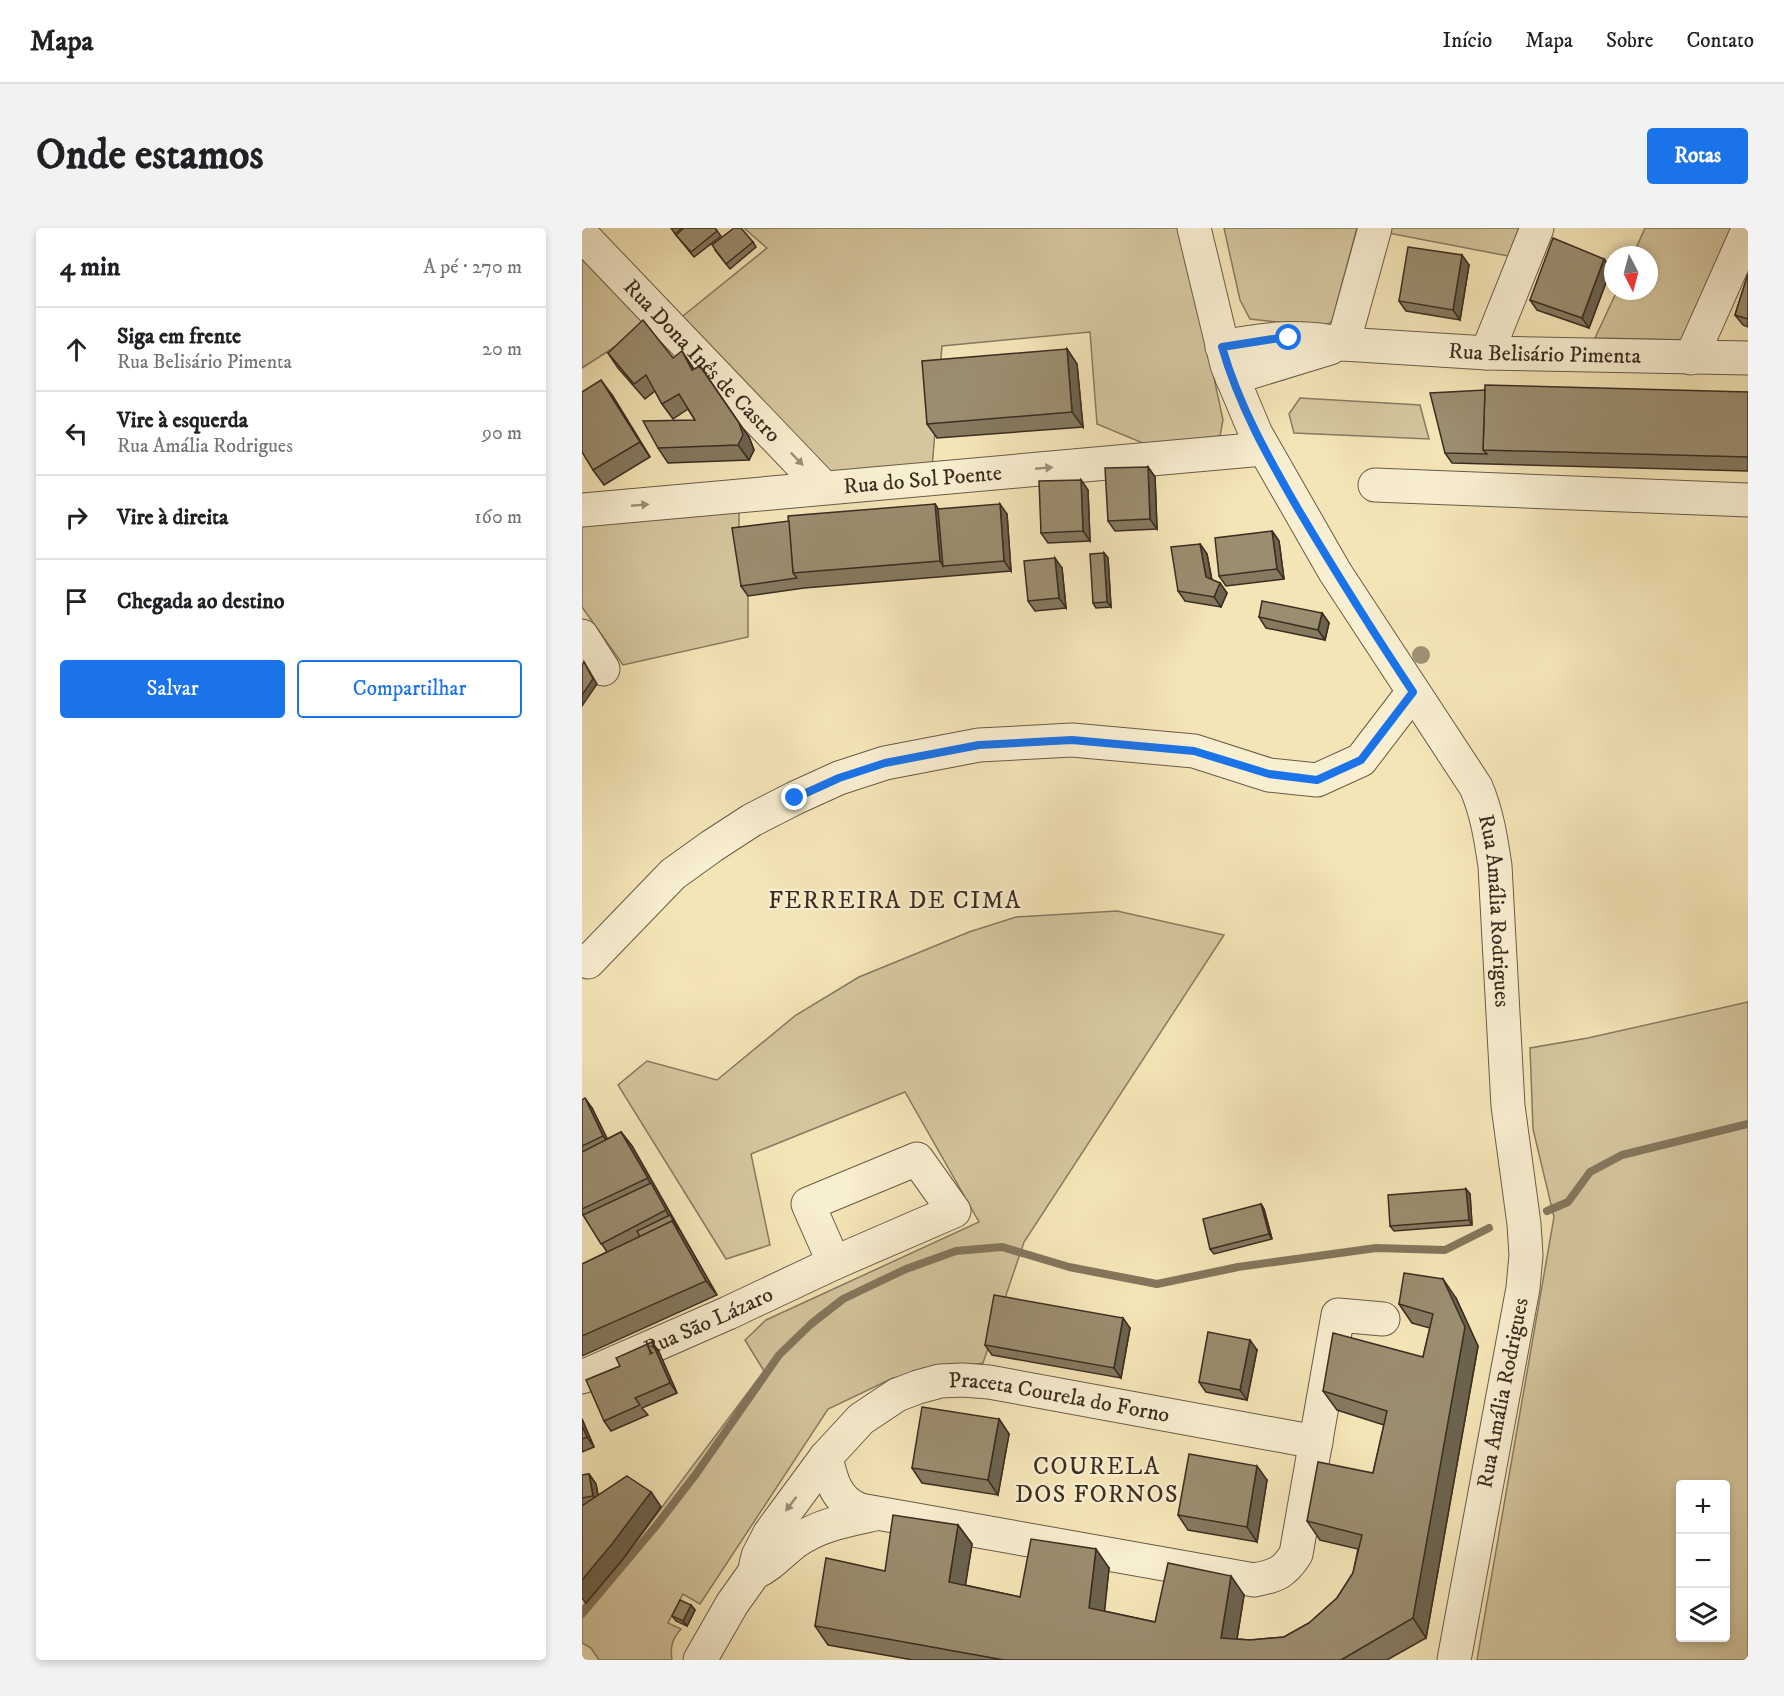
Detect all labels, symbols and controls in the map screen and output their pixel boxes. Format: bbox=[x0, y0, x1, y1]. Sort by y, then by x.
text: Mapa bbox=[30, 24, 93, 59]
text: Início bbox=[1443, 28, 1492, 54]
text: Mapa bbox=[1525, 28, 1573, 54]
text: Sobre bbox=[1606, 28, 1653, 54]
text: Contato bbox=[1686, 28, 1754, 54]
button: Rotas bbox=[1647, 128, 1748, 184]
text: Onde estamos bbox=[36, 130, 264, 182]
north arrow bbox=[1604, 246, 1658, 300]
text: 4 min bbox=[60, 251, 120, 284]
text: A pé · 270 m bbox=[423, 255, 522, 280]
street label: Rua Dona Inês de Castro bbox=[618, 273, 787, 448]
text: Siga em frente bbox=[117, 323, 241, 350]
route start bbox=[1275, 324, 1301, 350]
icon: ahead bbox=[60, 333, 93, 366]
text: 20 m bbox=[482, 337, 522, 362]
street label: Rua Belisário Pimenta bbox=[1448, 337, 1642, 369]
text: Rua Belisário Pimenta bbox=[117, 350, 292, 375]
text: Vire à esquerda bbox=[117, 407, 248, 434]
icon: left bbox=[60, 417, 93, 450]
text: 90 m bbox=[482, 421, 522, 446]
text: Rua Amália Rodrigues bbox=[117, 434, 293, 459]
one-way arrow bbox=[789, 452, 803, 466]
street label: Rua do Sol Poente bbox=[842, 459, 1003, 500]
one-way arrow bbox=[1034, 463, 1053, 473]
one-way arrow bbox=[631, 500, 650, 510]
icon: right bbox=[60, 501, 93, 534]
text: Vire à direita bbox=[117, 504, 228, 531]
text: 160 m bbox=[474, 505, 522, 530]
icon: arrive bbox=[60, 585, 93, 618]
text: Chegada ao destino bbox=[117, 588, 284, 615]
button: Salvar bbox=[60, 660, 285, 718]
button: Compartilhar bbox=[297, 660, 522, 718]
route end bbox=[781, 784, 807, 810]
street label: Rua Amália Rodrigues bbox=[1472, 812, 1516, 1008]
district label: FERREIRA DE CIMA bbox=[768, 886, 1022, 916]
street label: Rua São Lázaro bbox=[639, 1280, 777, 1362]
street label: Rua Amália Rodrigues bbox=[1471, 1295, 1535, 1491]
street label: Praceta Courela do Forno bbox=[948, 1366, 1172, 1428]
district label: COURELA DOS FORNOS bbox=[1015, 1452, 1179, 1510]
map controls bbox=[1676, 1480, 1730, 1642]
button: + bbox=[1676, 1480, 1730, 1534]
one-way arrow bbox=[786, 1497, 798, 1512]
button: − bbox=[1676, 1534, 1730, 1588]
button: layers bbox=[1676, 1588, 1730, 1642]

